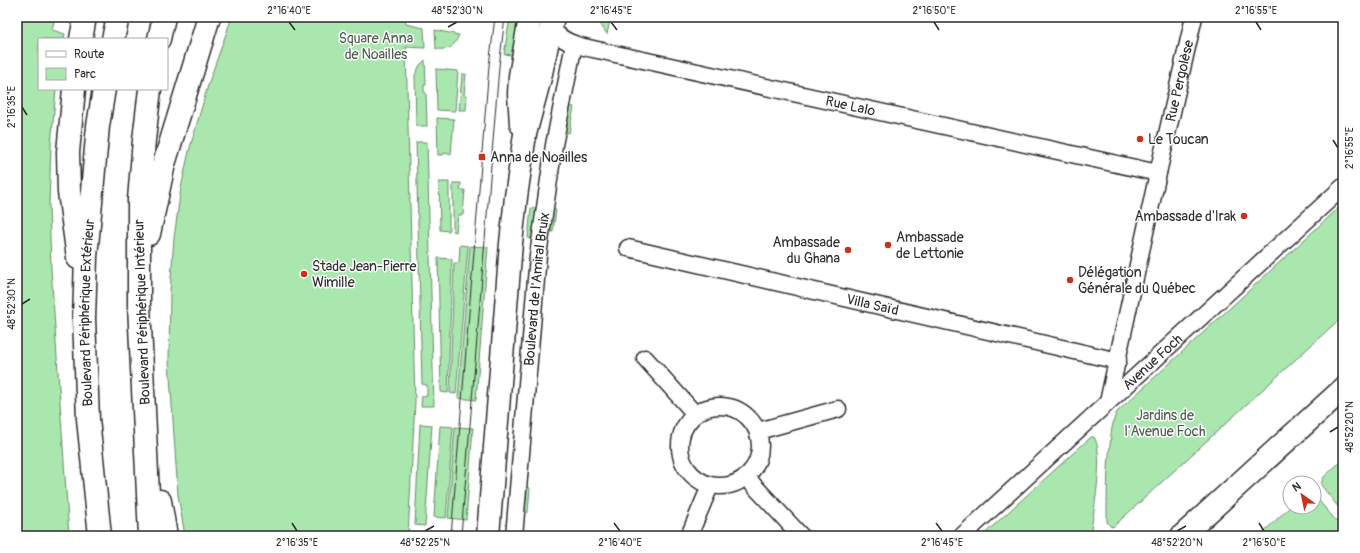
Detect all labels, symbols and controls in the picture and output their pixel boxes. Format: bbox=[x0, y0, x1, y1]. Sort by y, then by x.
text: 2°16'40"E bbox=[267, 5, 311, 17]
text: 48°52'30"N bbox=[431, 5, 483, 17]
text: 2°16'45"E bbox=[590, 5, 632, 17]
text: 2°16'50"E bbox=[912, 5, 956, 17]
text: 2°16'55"E bbox=[1235, 5, 1277, 17]
park label: Square Anna de Noailles bbox=[339, 30, 413, 63]
legend bbox=[38, 38, 168, 90]
street label: Rue Pergolèse bbox=[1162, 38, 1197, 123]
text: Route bbox=[74, 47, 104, 62]
text: Parc bbox=[74, 67, 96, 82]
text: 2°16'35"E bbox=[6, 86, 18, 128]
street label: Rue Lalo bbox=[824, 92, 877, 119]
text: 2°16'55"E bbox=[1344, 127, 1356, 169]
place label: Le Toucan bbox=[1148, 131, 1209, 148]
marker: Le Toucan bbox=[1135, 134, 1145, 144]
place label: Anna de Noailles bbox=[490, 149, 588, 166]
marker: Anna de Noailles bbox=[477, 152, 487, 162]
place label: Ambassade d'Irak bbox=[1134, 208, 1236, 225]
street label: Boulevard de l'Amiral Bruix bbox=[520, 211, 553, 367]
marker: Ambassade d'Irak bbox=[1239, 211, 1249, 221]
street label: Boulevard Périphérique Extérieur bbox=[75, 218, 98, 407]
street label: Boulevard Périphérique Intérieur bbox=[130, 219, 154, 405]
place label: Ambassade de Lettonie bbox=[896, 229, 964, 262]
place label: Ambassade du Ghana bbox=[772, 234, 840, 267]
marker: Ambassade de Lettonie bbox=[883, 240, 893, 250]
marker: Ambassade du Ghana bbox=[843, 245, 853, 255]
place label: Stade Jean-Pierre Wimille bbox=[312, 258, 416, 291]
place label: Délégation Générale du Québec bbox=[1078, 264, 1196, 297]
marker: Stade Jean-Pierre Wimille bbox=[299, 269, 309, 279]
marker: Délégation Générale du Québec bbox=[1065, 275, 1075, 285]
text: 48°52'30"N bbox=[6, 278, 18, 330]
street label: Villa Saïd bbox=[845, 290, 901, 319]
street label: Avenue Foch bbox=[1119, 330, 1186, 393]
text: 48°52'20"N bbox=[1344, 401, 1356, 453]
park label: Jardins de l'Avenue Foch bbox=[1124, 407, 1206, 440]
north arrow bbox=[1282, 475, 1322, 515]
text: N bbox=[1290, 479, 1304, 495]
text: 2°16'35"E bbox=[276, 537, 318, 549]
text: 48°52'25"N bbox=[400, 537, 450, 549]
text: 2°16'40"E bbox=[598, 537, 642, 549]
text: 2°16'45"E bbox=[921, 537, 963, 549]
text: 48°52'20"N bbox=[1151, 537, 1203, 549]
text: 2°16'50"E bbox=[1242, 537, 1286, 549]

